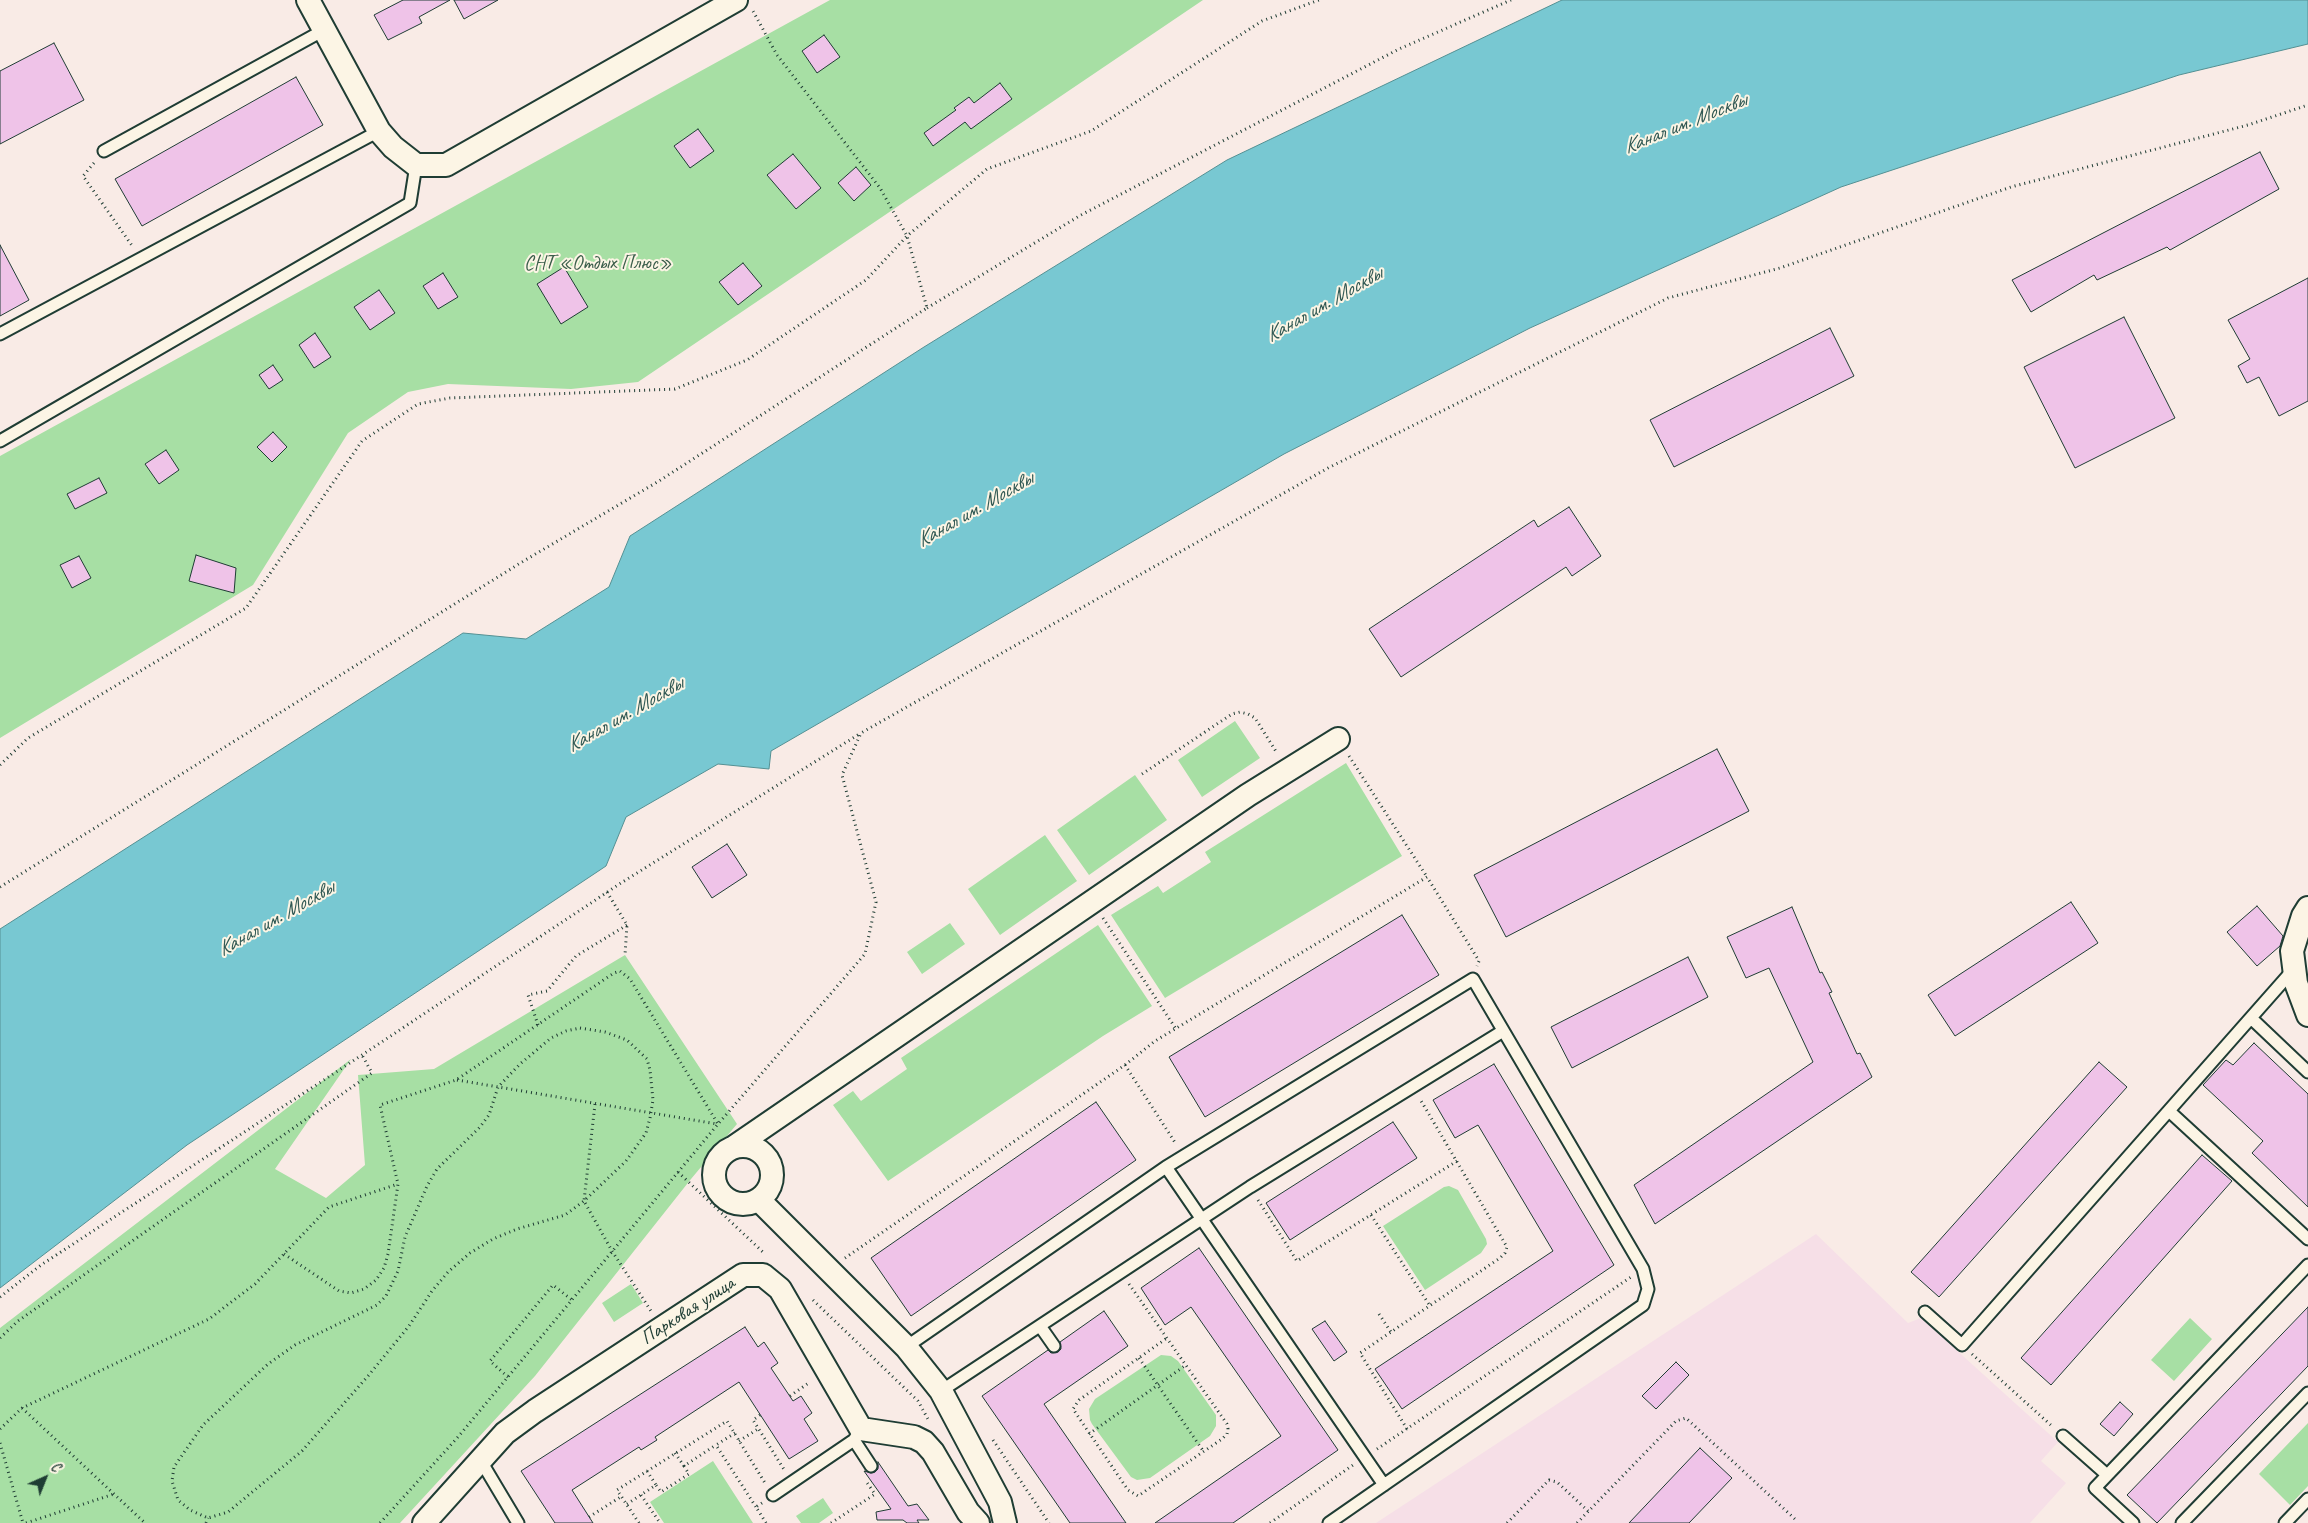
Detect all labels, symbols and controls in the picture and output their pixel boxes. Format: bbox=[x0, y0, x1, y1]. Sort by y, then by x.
water label: Канал им. Москвы bbox=[1620, 88, 1750, 160]
park label: СНТ «Отдых Плюс» bbox=[524, 252, 672, 276]
water label: Канал им. Москвы bbox=[1261, 262, 1387, 348]
water label: Канал им. Москвы bbox=[912, 467, 1038, 553]
water label: Канал им. Москвы bbox=[562, 672, 688, 758]
water label: Канал им. Москвы bbox=[213, 876, 339, 962]
street label: Парковая улица bbox=[636, 1272, 740, 1350]
north arrow bbox=[20, 1453, 70, 1503]
text: С bbox=[47, 1458, 64, 1475]

